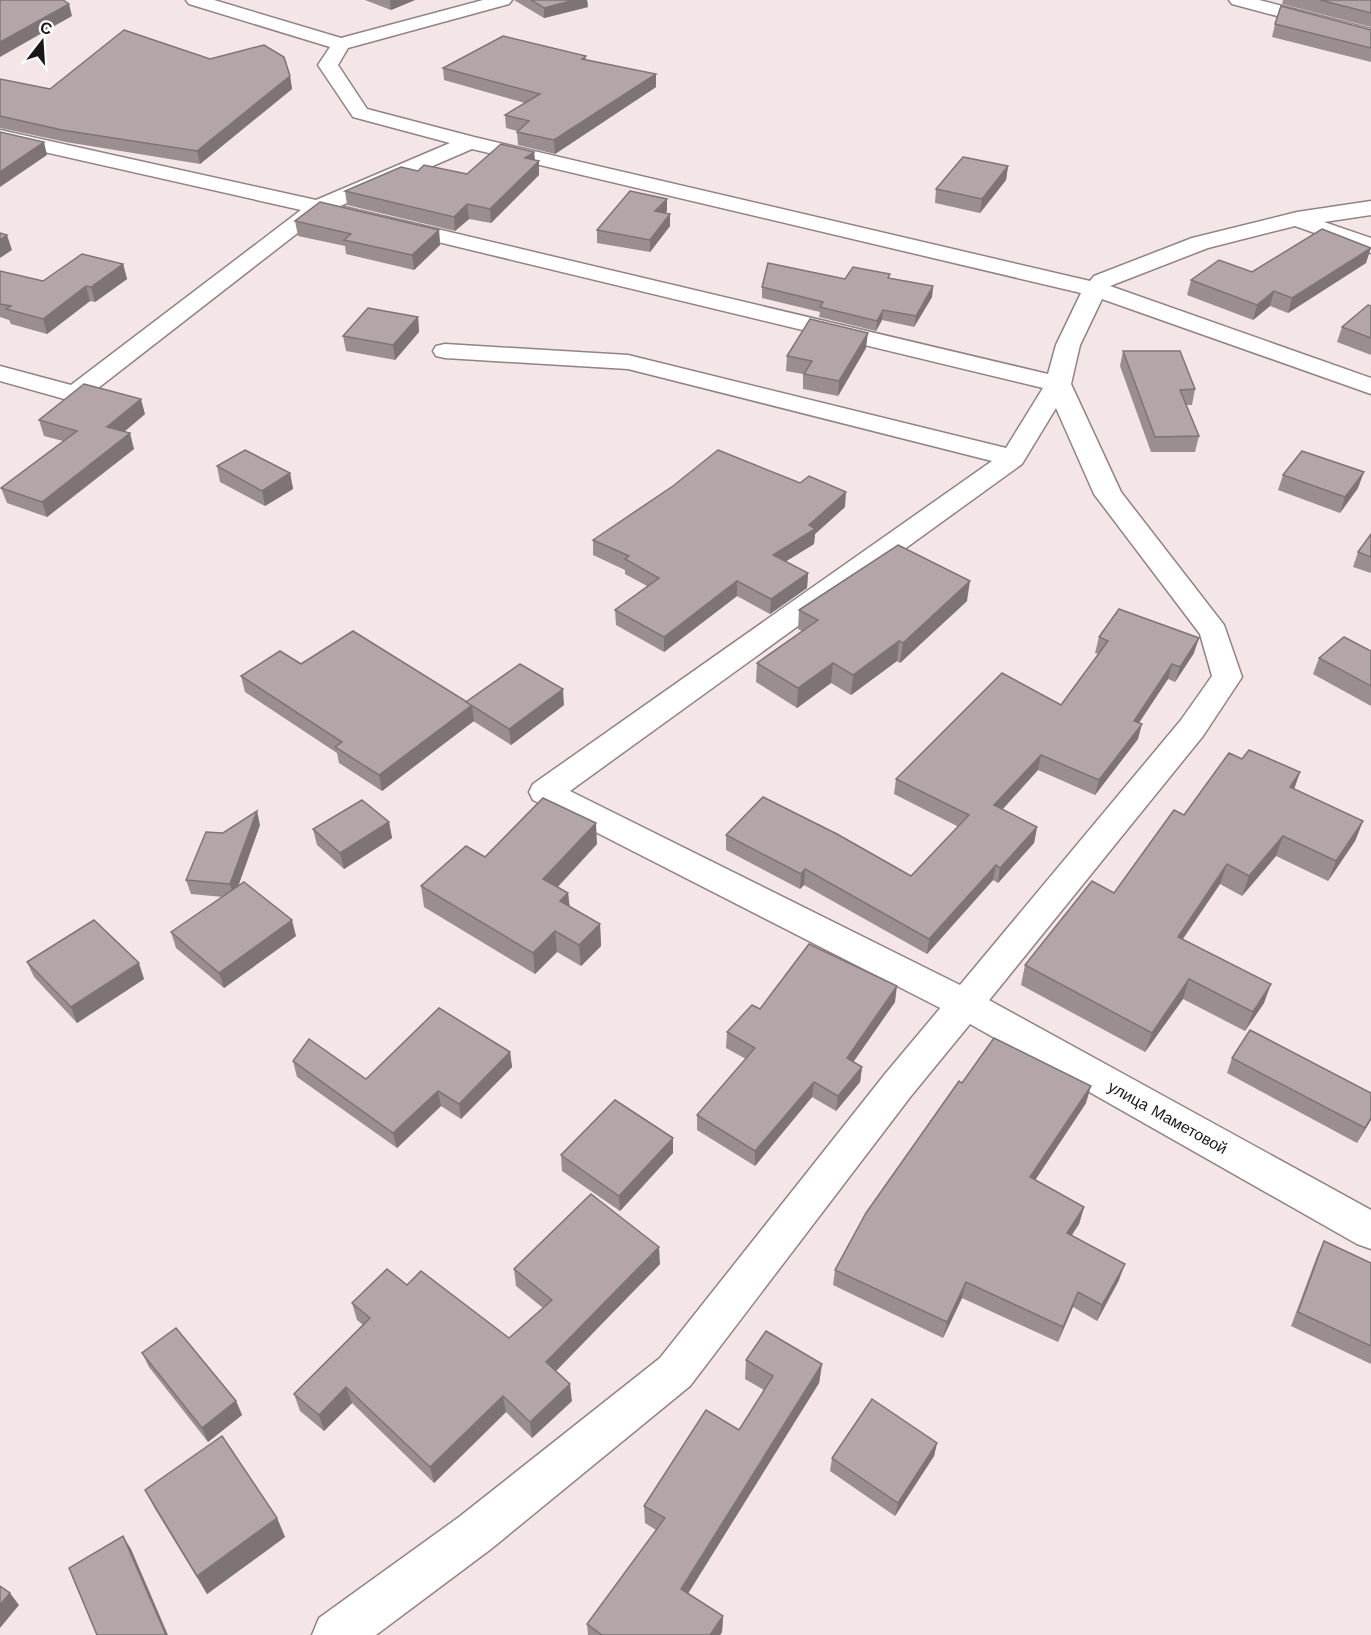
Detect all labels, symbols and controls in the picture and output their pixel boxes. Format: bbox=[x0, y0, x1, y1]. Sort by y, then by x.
north arrow bbox=[12, 12, 72, 72]
text: С bbox=[38, 17, 55, 39]
street label: улица Маметовой bbox=[1105, 1077, 1231, 1158]

